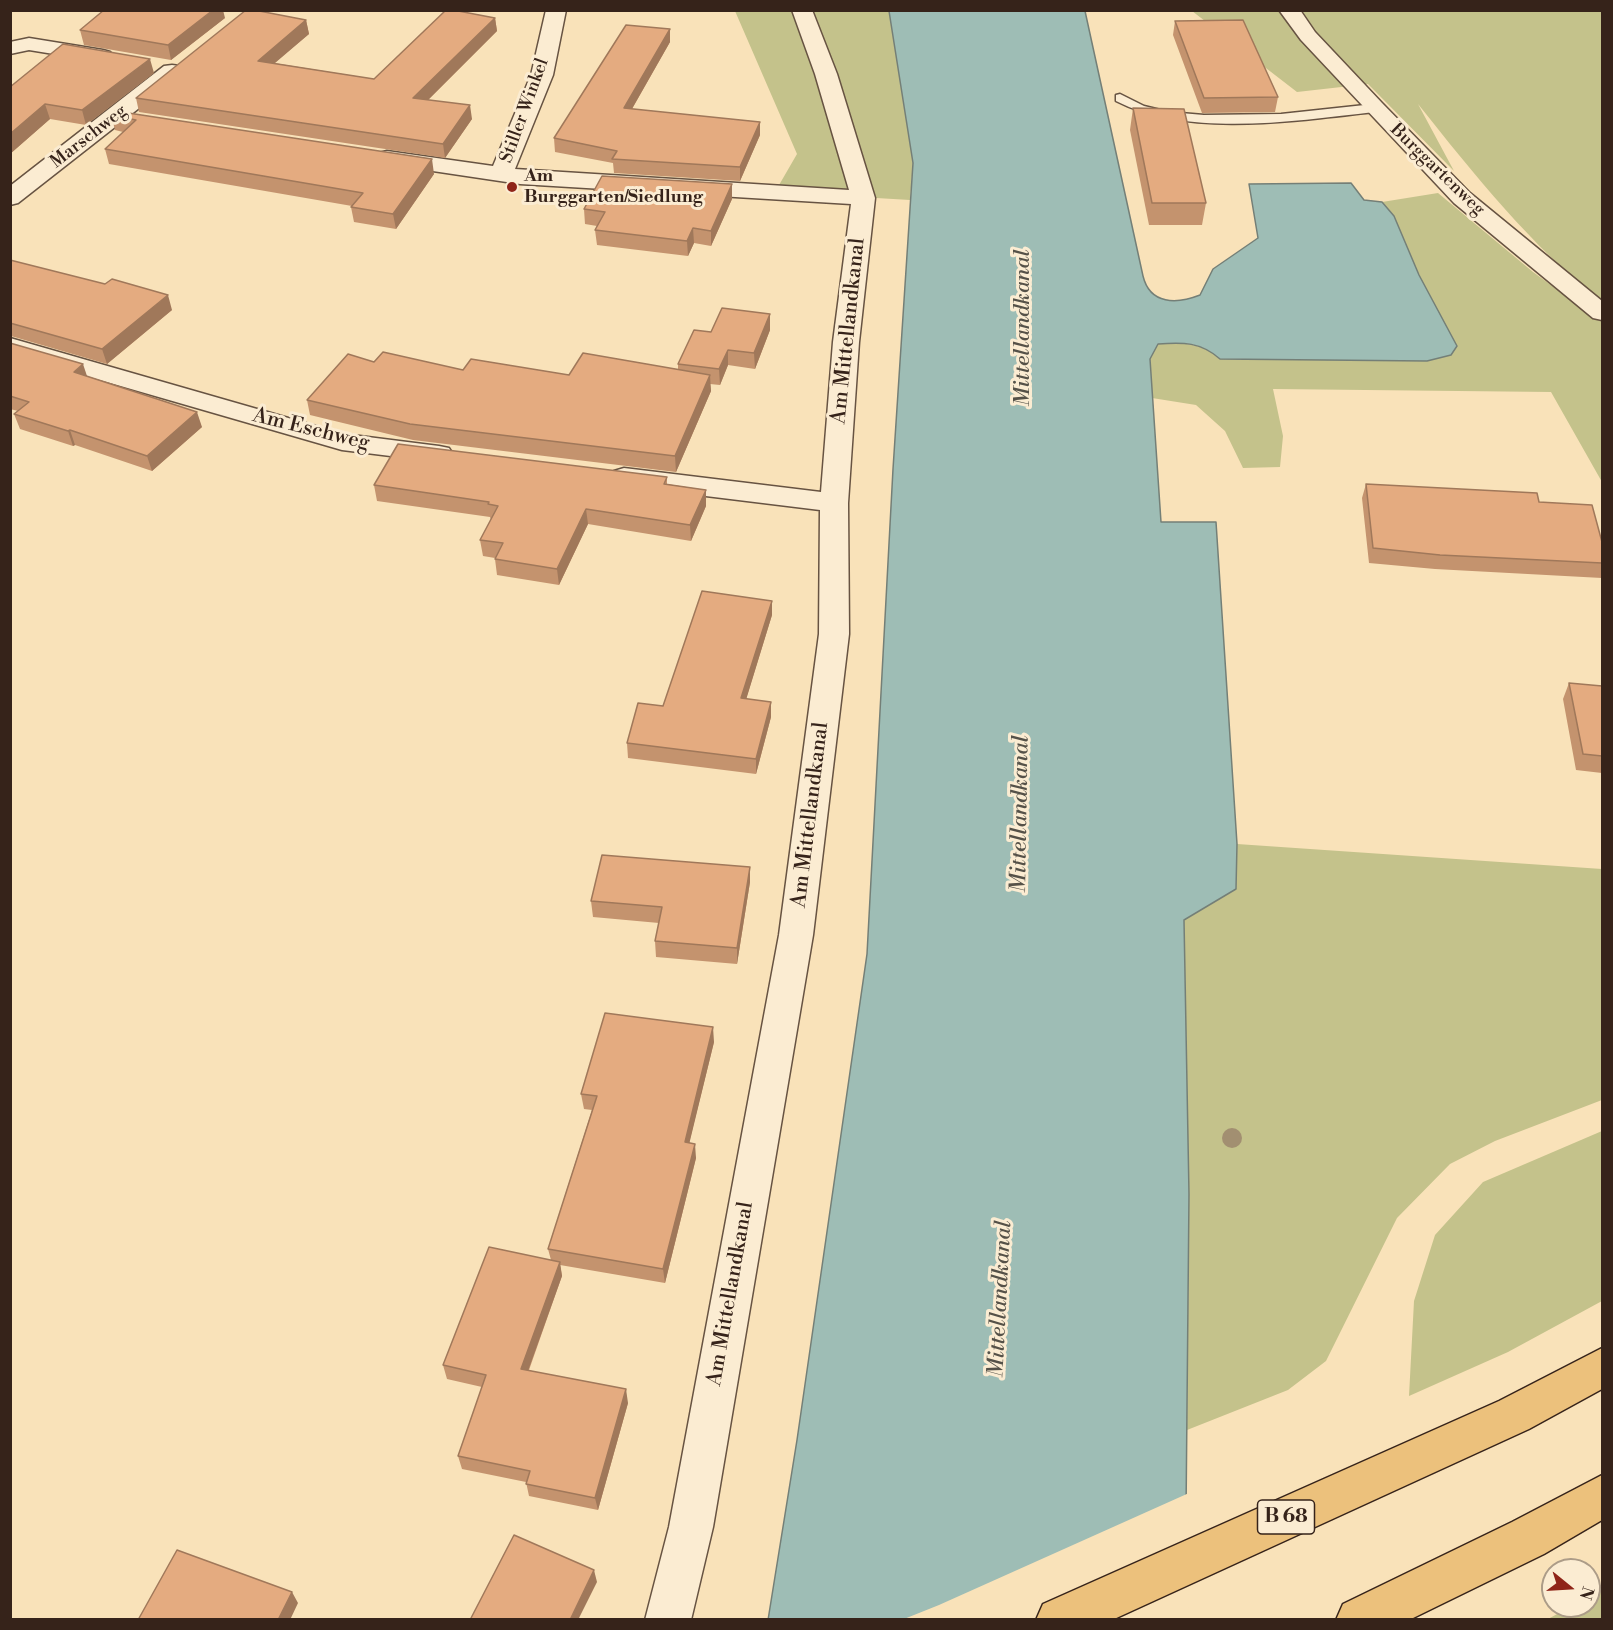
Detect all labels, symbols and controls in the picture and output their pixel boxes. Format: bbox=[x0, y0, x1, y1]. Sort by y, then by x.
street label: Stiller Winkel bbox=[496, 56, 554, 166]
street label: Marschweg bbox=[47, 100, 131, 174]
street label: Burggartenweg bbox=[1385, 119, 1489, 221]
place label: Am Burggarten/Siedlung bbox=[524, 166, 703, 208]
marker: Am Burggarten/Siedlung bbox=[505, 180, 519, 194]
street label: Am Mittellandkanal bbox=[827, 237, 871, 425]
water label: Mittellandkanal bbox=[1011, 249, 1037, 407]
street label: Am Eschweg bbox=[250, 403, 372, 457]
street label: Am Mittellandkanal bbox=[787, 721, 835, 909]
water label: Mittellandkanal bbox=[1006, 735, 1036, 893]
street label: Am Mittellandkanal bbox=[702, 1200, 760, 1388]
water label: Mittellandkanal bbox=[984, 1220, 1018, 1378]
road number: B 68 bbox=[1258, 1500, 1314, 1534]
north arrow bbox=[1541, 1558, 1601, 1618]
text: N bbox=[1575, 1584, 1598, 1602]

